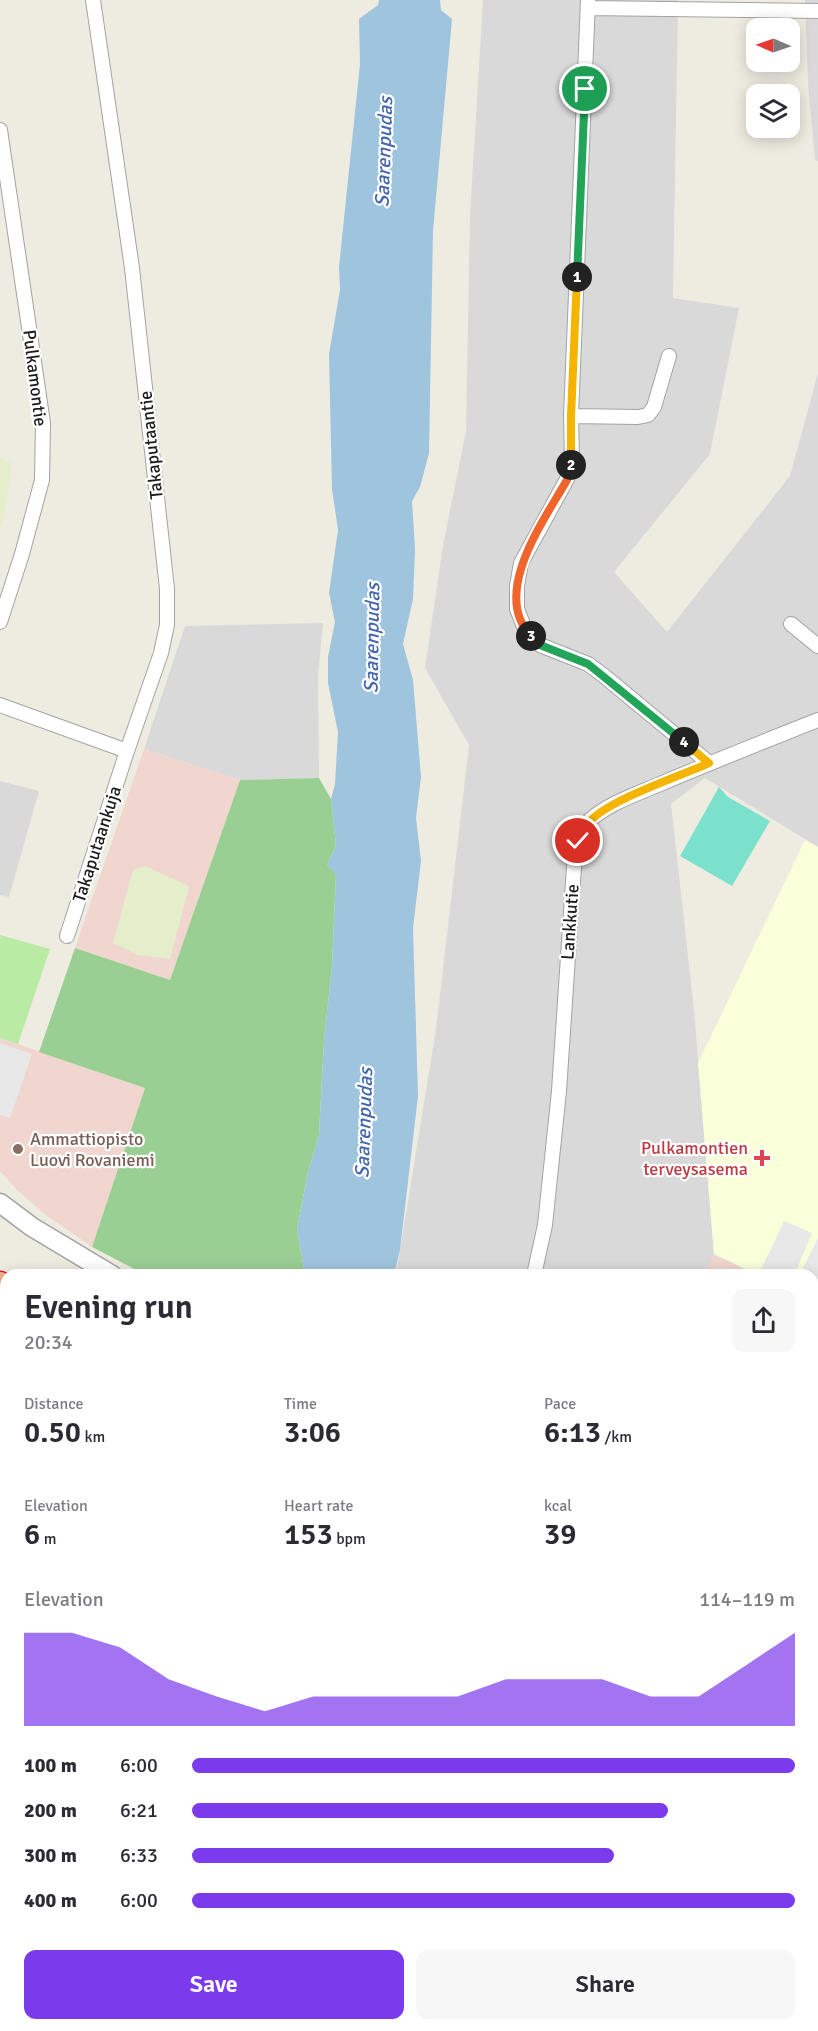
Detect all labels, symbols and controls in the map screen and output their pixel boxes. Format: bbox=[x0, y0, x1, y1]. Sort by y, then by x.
north arrow bbox=[746, 18, 800, 72]
map controls bbox=[746, 18, 800, 138]
pin bbox=[559, 63, 610, 114]
icon: arrive bbox=[568, 72, 601, 105]
button: layers bbox=[746, 84, 800, 138]
water label: Saarenpudas bbox=[370, 94, 398, 208]
pin: 1 bbox=[562, 262, 592, 292]
text: 1 bbox=[573, 267, 581, 287]
street label: Pulkamontie bbox=[18, 328, 52, 428]
street label: Takaputaantie bbox=[134, 390, 168, 500]
pin: 2 bbox=[556, 450, 586, 480]
text: 2 bbox=[567, 455, 575, 475]
water label: Saarenpudas bbox=[359, 580, 385, 693]
pin: 3 bbox=[516, 621, 546, 651]
text: 3 bbox=[527, 626, 535, 646]
pin: 4 bbox=[669, 727, 699, 757]
text: 4 bbox=[680, 732, 688, 752]
street label: Takaputaankuja bbox=[68, 783, 126, 905]
pin bbox=[552, 815, 603, 866]
icon: check bbox=[561, 824, 594, 857]
street label: Lankkutie bbox=[556, 883, 584, 961]
water label: Saarenpudas bbox=[350, 1065, 378, 1179]
place label: Ammattiopisto Luovi Rovaniemi bbox=[30, 1128, 155, 1171]
place label: Pulkamontien terveysasema bbox=[641, 1137, 748, 1180]
marker: Ammattiopisto Luovi Rovaniemi bbox=[11, 1142, 25, 1156]
marker: Pulkamontien terveysasema bbox=[753, 1149, 771, 1167]
text: Evening run bbox=[24, 1287, 193, 1328]
button: share bbox=[732, 1289, 795, 1352]
text: 20:34 bbox=[24, 1330, 73, 1355]
text: Distance bbox=[24, 1394, 84, 1414]
text: Time bbox=[284, 1394, 317, 1414]
text: Pace bbox=[544, 1394, 576, 1414]
text: 0.50 bbox=[24, 1414, 81, 1451]
text: 3:06 bbox=[284, 1414, 341, 1451]
text: 6:13 bbox=[544, 1414, 601, 1451]
text: km bbox=[81, 1427, 105, 1447]
text: /km bbox=[601, 1427, 632, 1447]
text: Elevation bbox=[24, 1496, 88, 1516]
text: Heart rate bbox=[284, 1496, 353, 1516]
text: kcal bbox=[544, 1496, 572, 1516]
text: 6 bbox=[24, 1516, 40, 1553]
text: 153 bbox=[284, 1516, 333, 1553]
text: 39 bbox=[544, 1516, 576, 1553]
text: m bbox=[40, 1529, 56, 1549]
text: bpm bbox=[333, 1529, 366, 1549]
text: Elevation bbox=[24, 1587, 104, 1612]
text: 114–119 m bbox=[699, 1587, 795, 1612]
text: 100 m bbox=[24, 1753, 77, 1778]
text: 6:00 bbox=[120, 1753, 158, 1778]
text: 200 m bbox=[24, 1798, 77, 1823]
text: 6:21 bbox=[120, 1798, 158, 1823]
text: 300 m bbox=[24, 1843, 77, 1868]
text: 6:33 bbox=[120, 1843, 158, 1868]
text: 400 m bbox=[24, 1888, 77, 1913]
text: 6:00 bbox=[120, 1888, 158, 1913]
button: Save bbox=[24, 1950, 404, 2019]
button: Share bbox=[416, 1950, 795, 2019]

